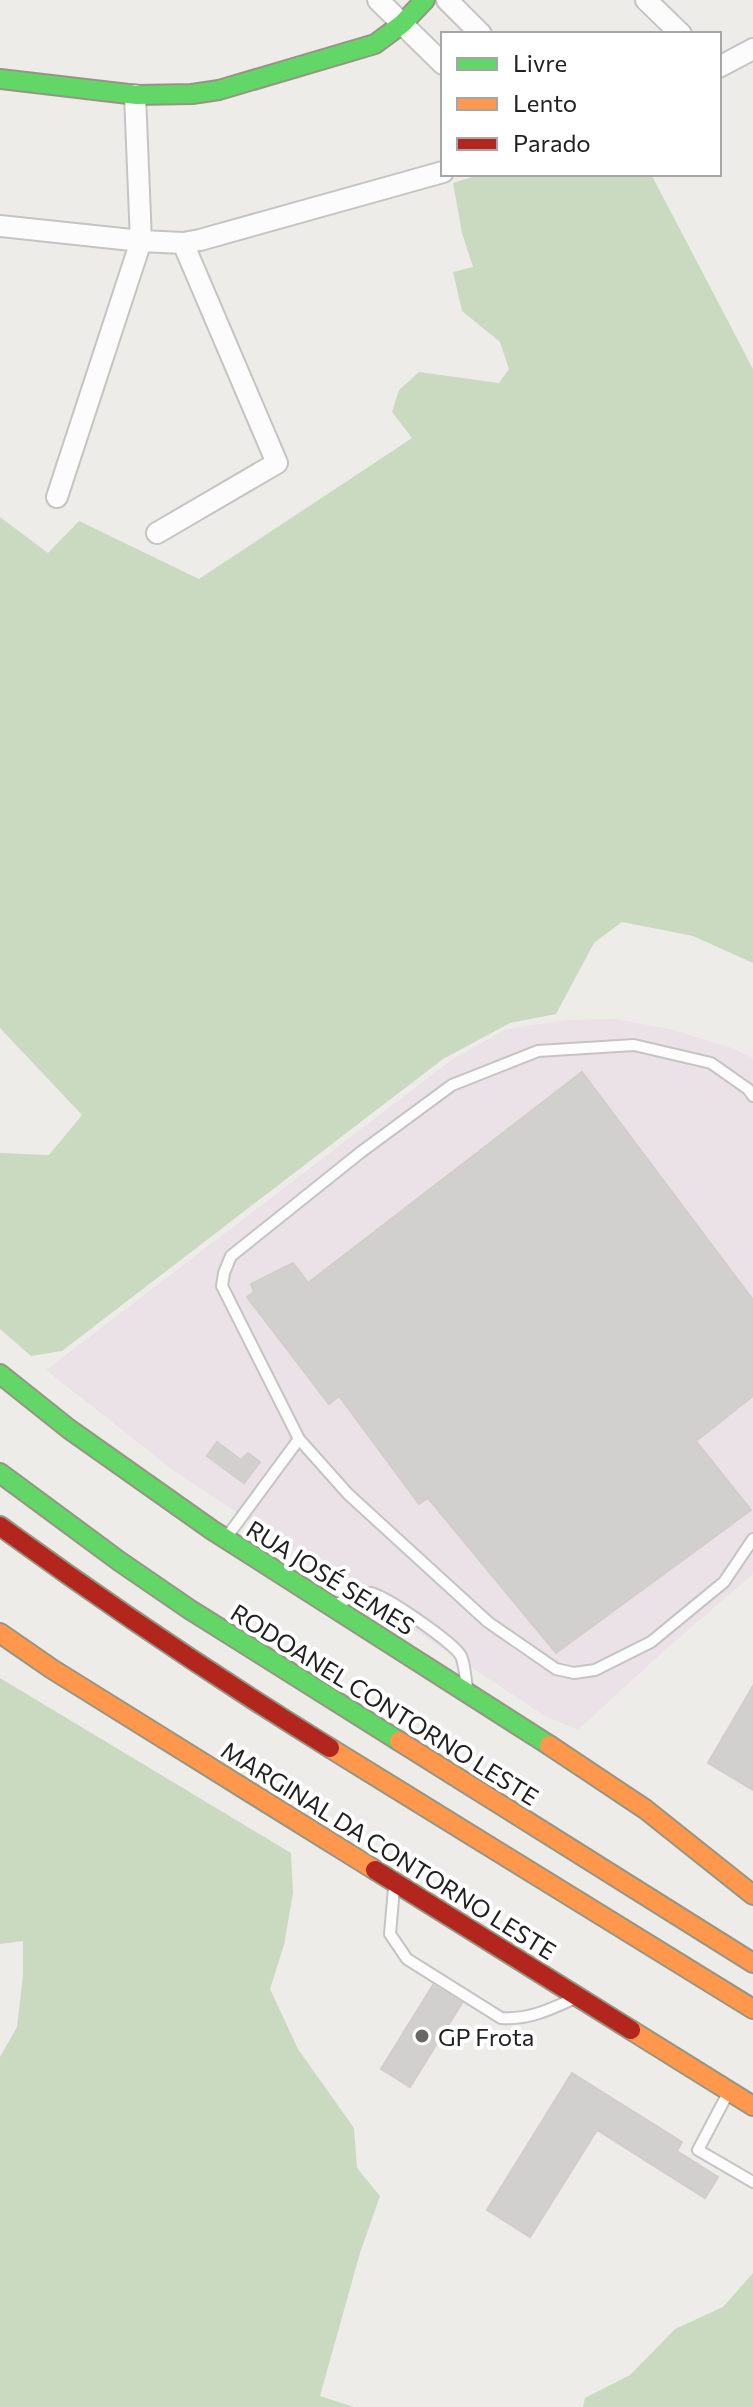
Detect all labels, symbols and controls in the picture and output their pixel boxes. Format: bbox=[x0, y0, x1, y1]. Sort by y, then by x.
legend bbox=[441, 32, 721, 176]
text: Livre bbox=[513, 48, 567, 77]
text: Lento bbox=[513, 88, 577, 117]
text: Parado bbox=[513, 128, 591, 157]
street label: RUA JOSÉ SEMES bbox=[242, 1514, 420, 1640]
street label: RODOANEL CONTORNO LESTE bbox=[226, 1597, 544, 1811]
street label: MARGINAL DA CONTORNO LESTE bbox=[216, 1735, 562, 1965]
place label: GP Frota bbox=[438, 2022, 534, 2051]
marker: GP Frota bbox=[413, 2027, 431, 2045]

